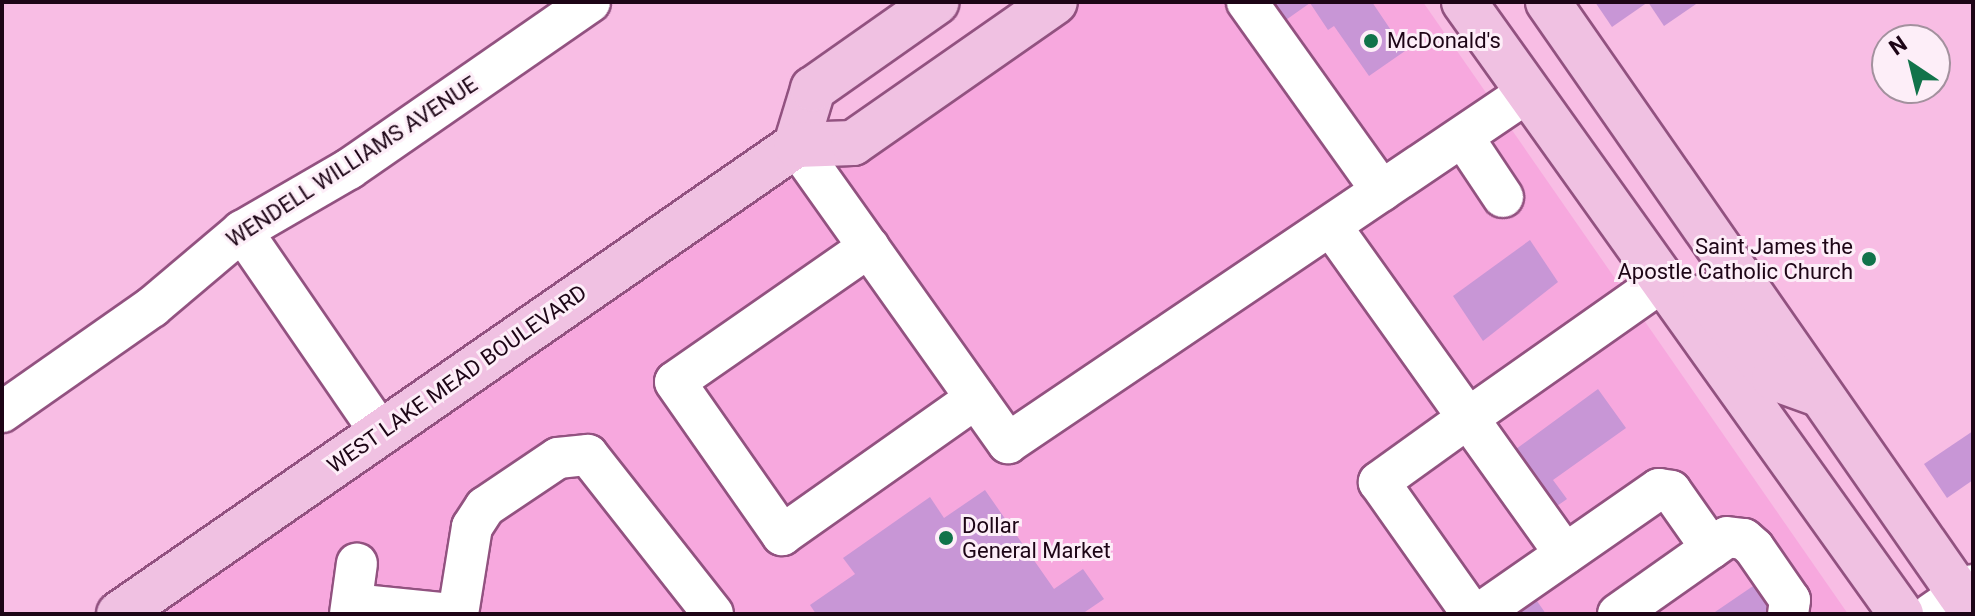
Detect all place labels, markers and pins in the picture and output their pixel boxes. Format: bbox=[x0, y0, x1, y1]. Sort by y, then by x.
place label: McDonald's bbox=[1387, 28, 1501, 54]
marker: McDonald's bbox=[1362, 32, 1380, 50]
place label: Saint James the Apostle Catholic Church bbox=[1617, 233, 1853, 284]
marker: Saint James the Apostle Catholic Church bbox=[1860, 250, 1878, 268]
place label: Dollar General Market bbox=[962, 512, 1111, 564]
marker: Dollar General Market bbox=[937, 529, 955, 547]

